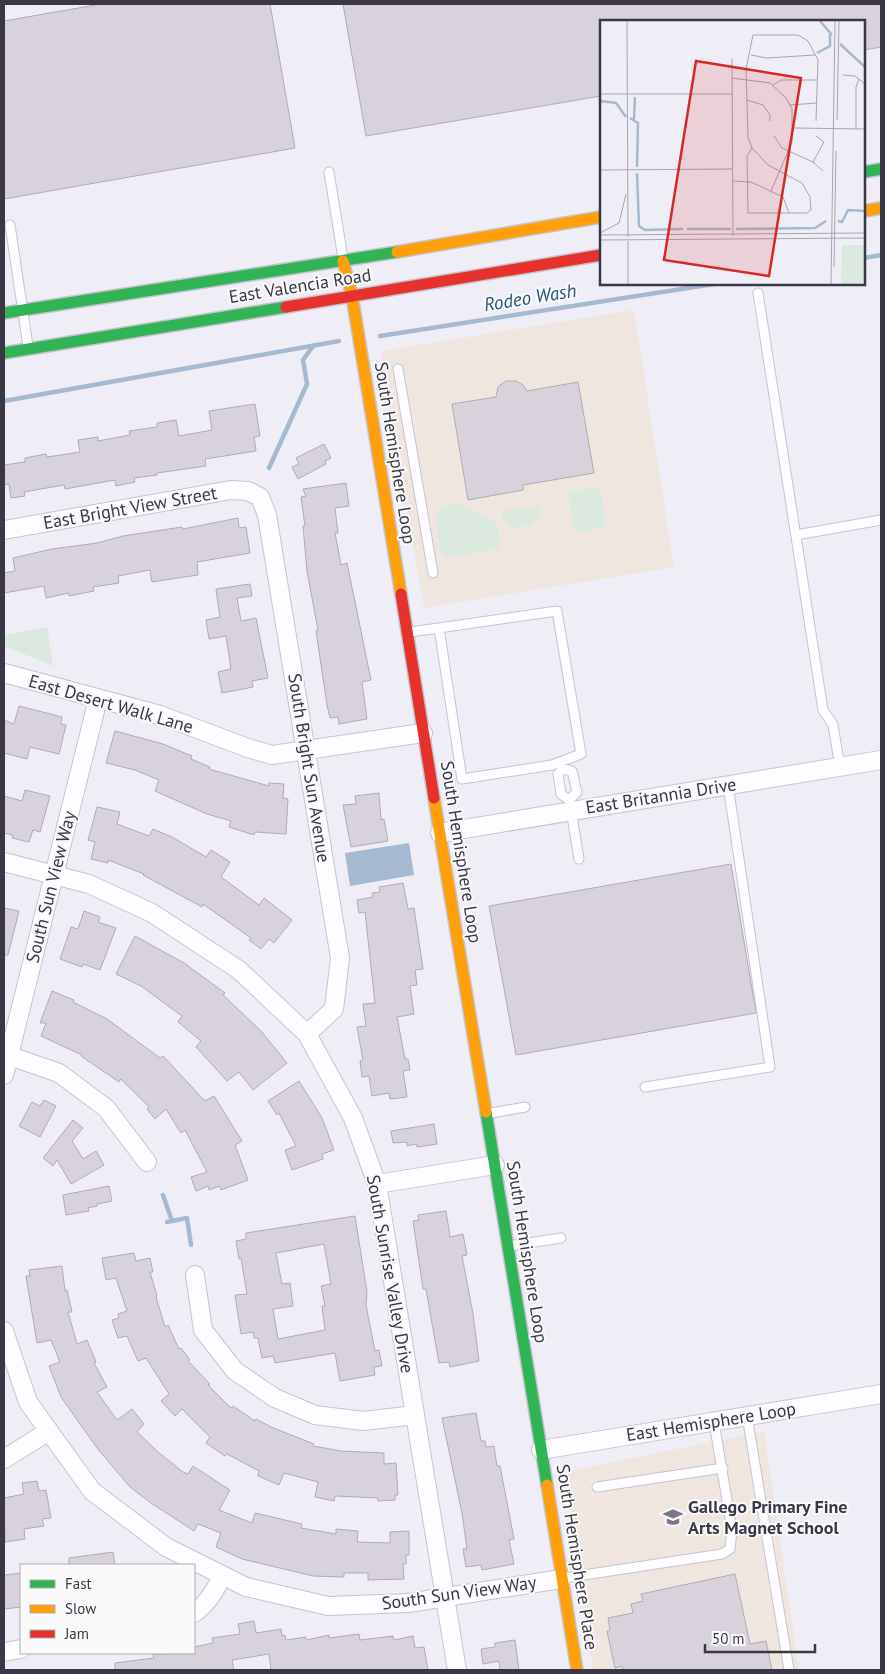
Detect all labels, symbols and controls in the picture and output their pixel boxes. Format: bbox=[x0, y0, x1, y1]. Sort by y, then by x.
inset map bbox=[600, 20, 865, 285]
street label: East Valencia Road bbox=[227, 263, 373, 308]
water label: Rodeo Wash bbox=[482, 278, 578, 316]
street label: South Hemisphere Loop bbox=[370, 360, 421, 546]
street label: East Bright View Street bbox=[41, 481, 219, 534]
street label: East Desert Walk Lane bbox=[26, 669, 196, 738]
street label: South Bright Sun Avenue bbox=[283, 672, 336, 864]
street label: South Hemisphere Loop bbox=[436, 759, 487, 945]
street label: East Britannia Drive bbox=[584, 772, 738, 819]
street label: South Sun View Way bbox=[21, 808, 81, 965]
street label: South Hemisphere Loop bbox=[502, 1159, 553, 1345]
street label: South Sunrise Valley Drive bbox=[362, 1173, 419, 1375]
street label: East Hemisphere Loop bbox=[624, 1397, 797, 1446]
street label: South Hemisphere Place bbox=[551, 1462, 604, 1651]
place label: Gallego Primary Fine Arts Magnet School bbox=[688, 1495, 848, 1539]
school or university icon: Gallego Primary Fine Arts Magnet School bbox=[662, 1506, 684, 1528]
legend bbox=[20, 1564, 195, 1654]
street label: South Sun View Way bbox=[380, 1570, 538, 1615]
text: Fast bbox=[65, 1574, 92, 1593]
text: Slow bbox=[65, 1599, 96, 1618]
scale bar bbox=[705, 1622, 815, 1654]
text: Jam bbox=[64, 1624, 89, 1643]
text: 50 m bbox=[712, 1629, 745, 1648]

